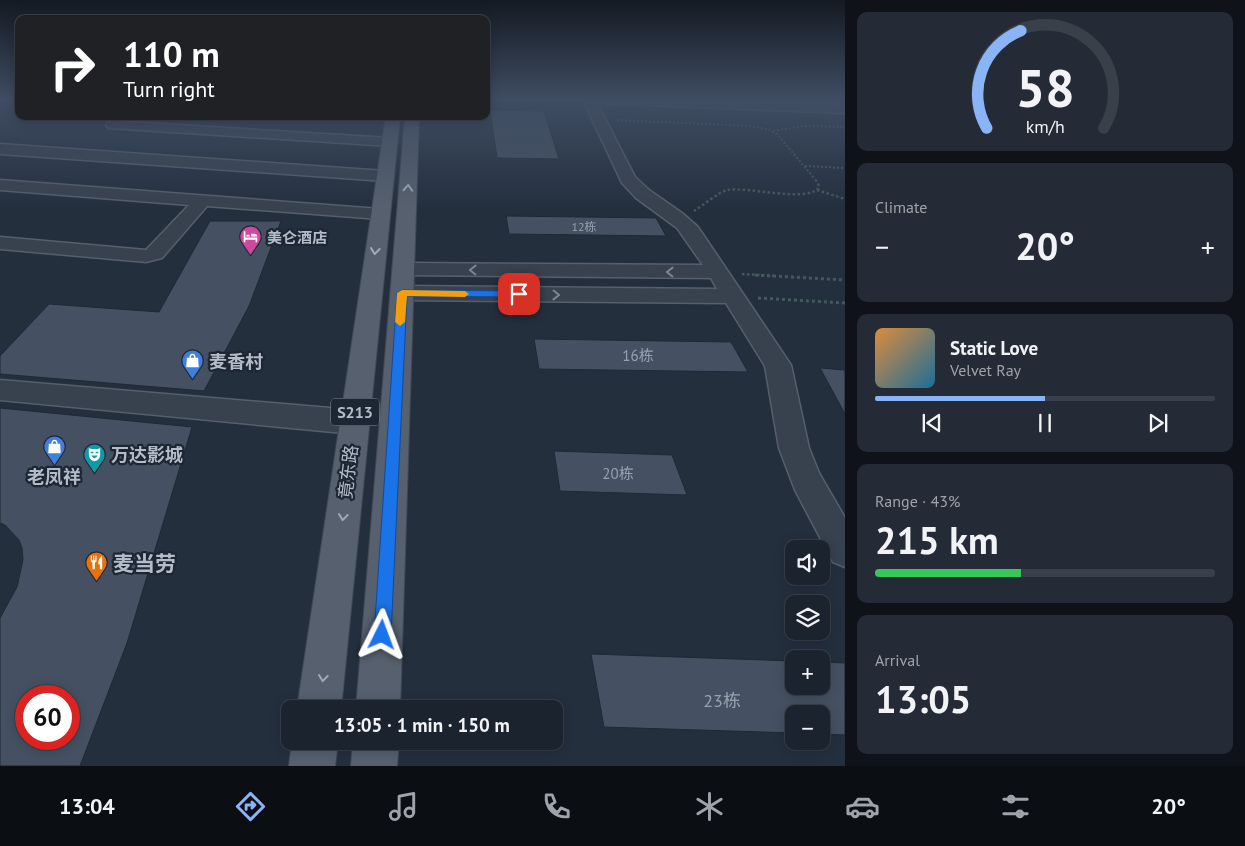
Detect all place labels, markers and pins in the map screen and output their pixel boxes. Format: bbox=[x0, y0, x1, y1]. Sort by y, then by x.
hotel icon: 美仑酒店 bbox=[239, 225, 263, 256]
place label: 美仑酒店 bbox=[267, 228, 327, 247]
pin bbox=[498, 273, 540, 315]
shop icon: 麦香村 bbox=[181, 349, 205, 380]
place label: 麦香村 bbox=[209, 350, 263, 373]
shop icon: 老凤祥 bbox=[42, 434, 66, 465]
theatre icon: 万达影城 bbox=[83, 442, 107, 473]
place label: 万达影城 bbox=[111, 443, 183, 466]
place label: 老凤祥 bbox=[27, 465, 81, 488]
place label: 麦当劳 bbox=[113, 550, 176, 577]
restaurant icon: 麦当劳 bbox=[85, 551, 109, 582]

